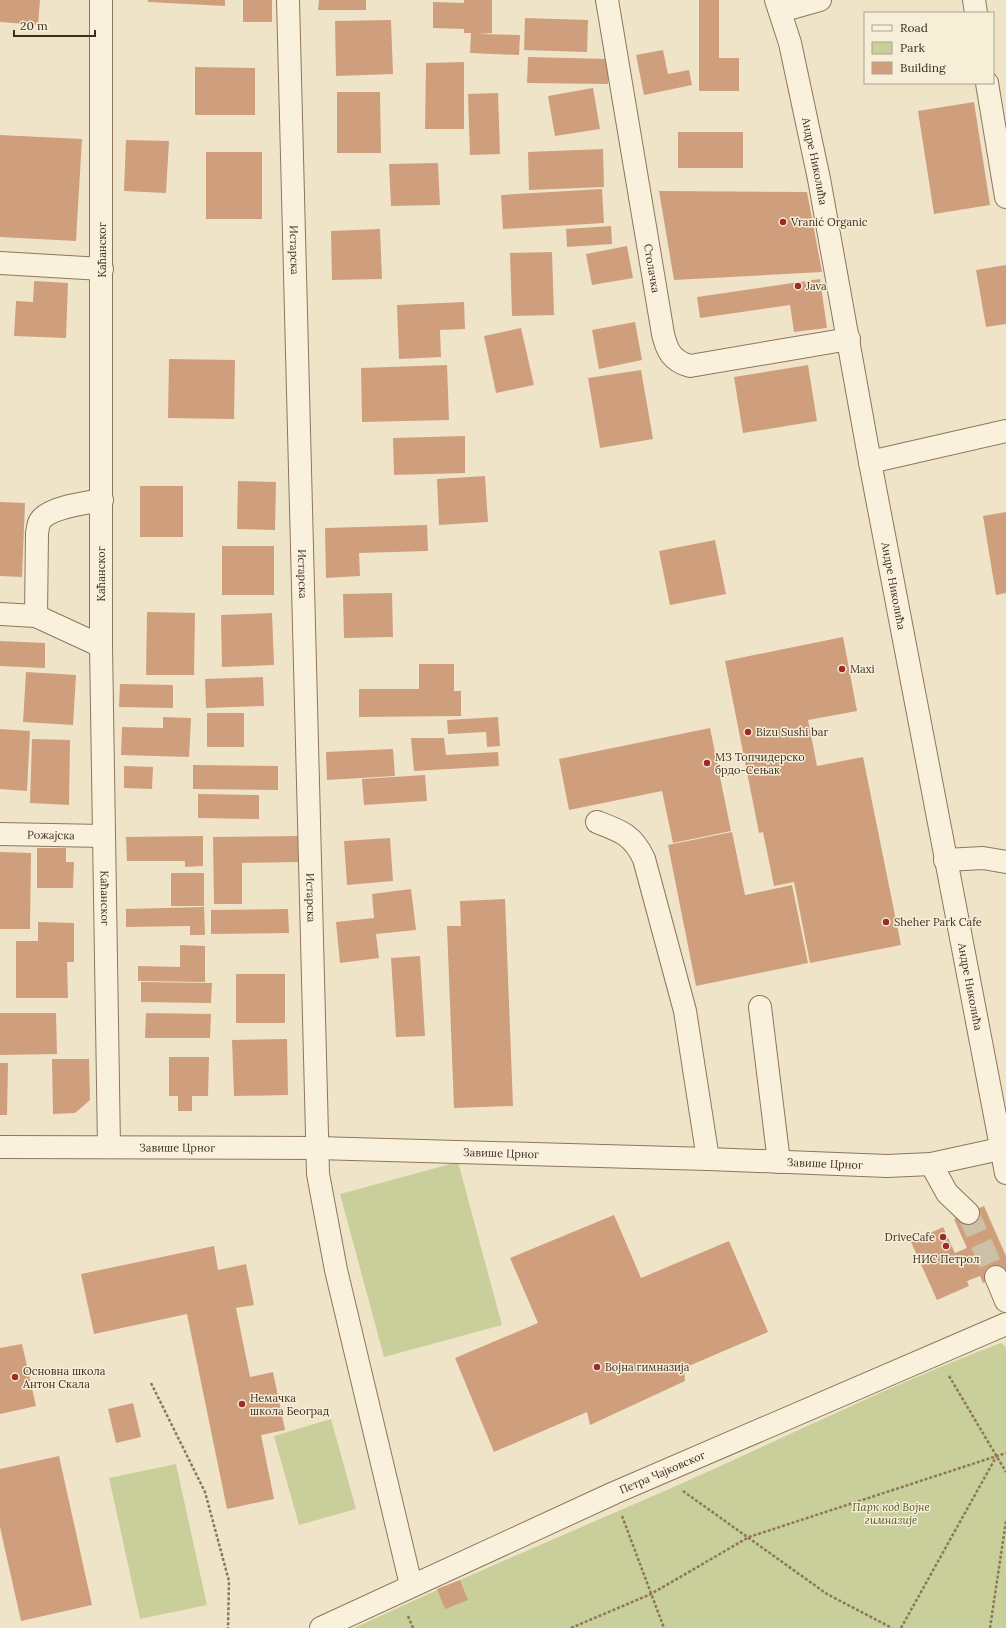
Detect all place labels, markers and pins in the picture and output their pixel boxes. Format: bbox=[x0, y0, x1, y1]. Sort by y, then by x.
place label: Vranić Organic bbox=[790, 215, 868, 229]
marker: Vranić Organic bbox=[778, 217, 788, 227]
place label: Java bbox=[805, 279, 827, 293]
marker: Java bbox=[793, 281, 803, 291]
place label: Maxi bbox=[850, 662, 875, 676]
marker: Maxi bbox=[837, 664, 847, 674]
place label: Bizu Sushi bar bbox=[756, 725, 828, 739]
marker: Bizu Sushi bar bbox=[743, 727, 753, 737]
place label: МЗ Топчидерско брдо-Сењак bbox=[715, 750, 805, 777]
marker: МЗ Топчидерско брдо-Сењак bbox=[702, 758, 712, 768]
place label: Sheher Park Cafe bbox=[894, 915, 982, 929]
marker: Sheher Park Cafe bbox=[881, 917, 891, 927]
place label: DriveCafe bbox=[884, 1230, 935, 1244]
marker: DriveCafe bbox=[938, 1232, 948, 1242]
marker: НИС Петрол bbox=[941, 1241, 951, 1251]
place label: НИС Петрол bbox=[913, 1252, 980, 1266]
place label: Војна гимназија bbox=[605, 1360, 690, 1374]
marker: Војна гимназија bbox=[592, 1362, 602, 1372]
place label: Основна школа Антон Скала bbox=[22, 1364, 106, 1391]
marker: Основна школа Антон Скала bbox=[10, 1372, 20, 1382]
place label: Немачка школа Београд bbox=[250, 1391, 330, 1418]
marker: Немачка школа Београд bbox=[237, 1399, 247, 1409]

